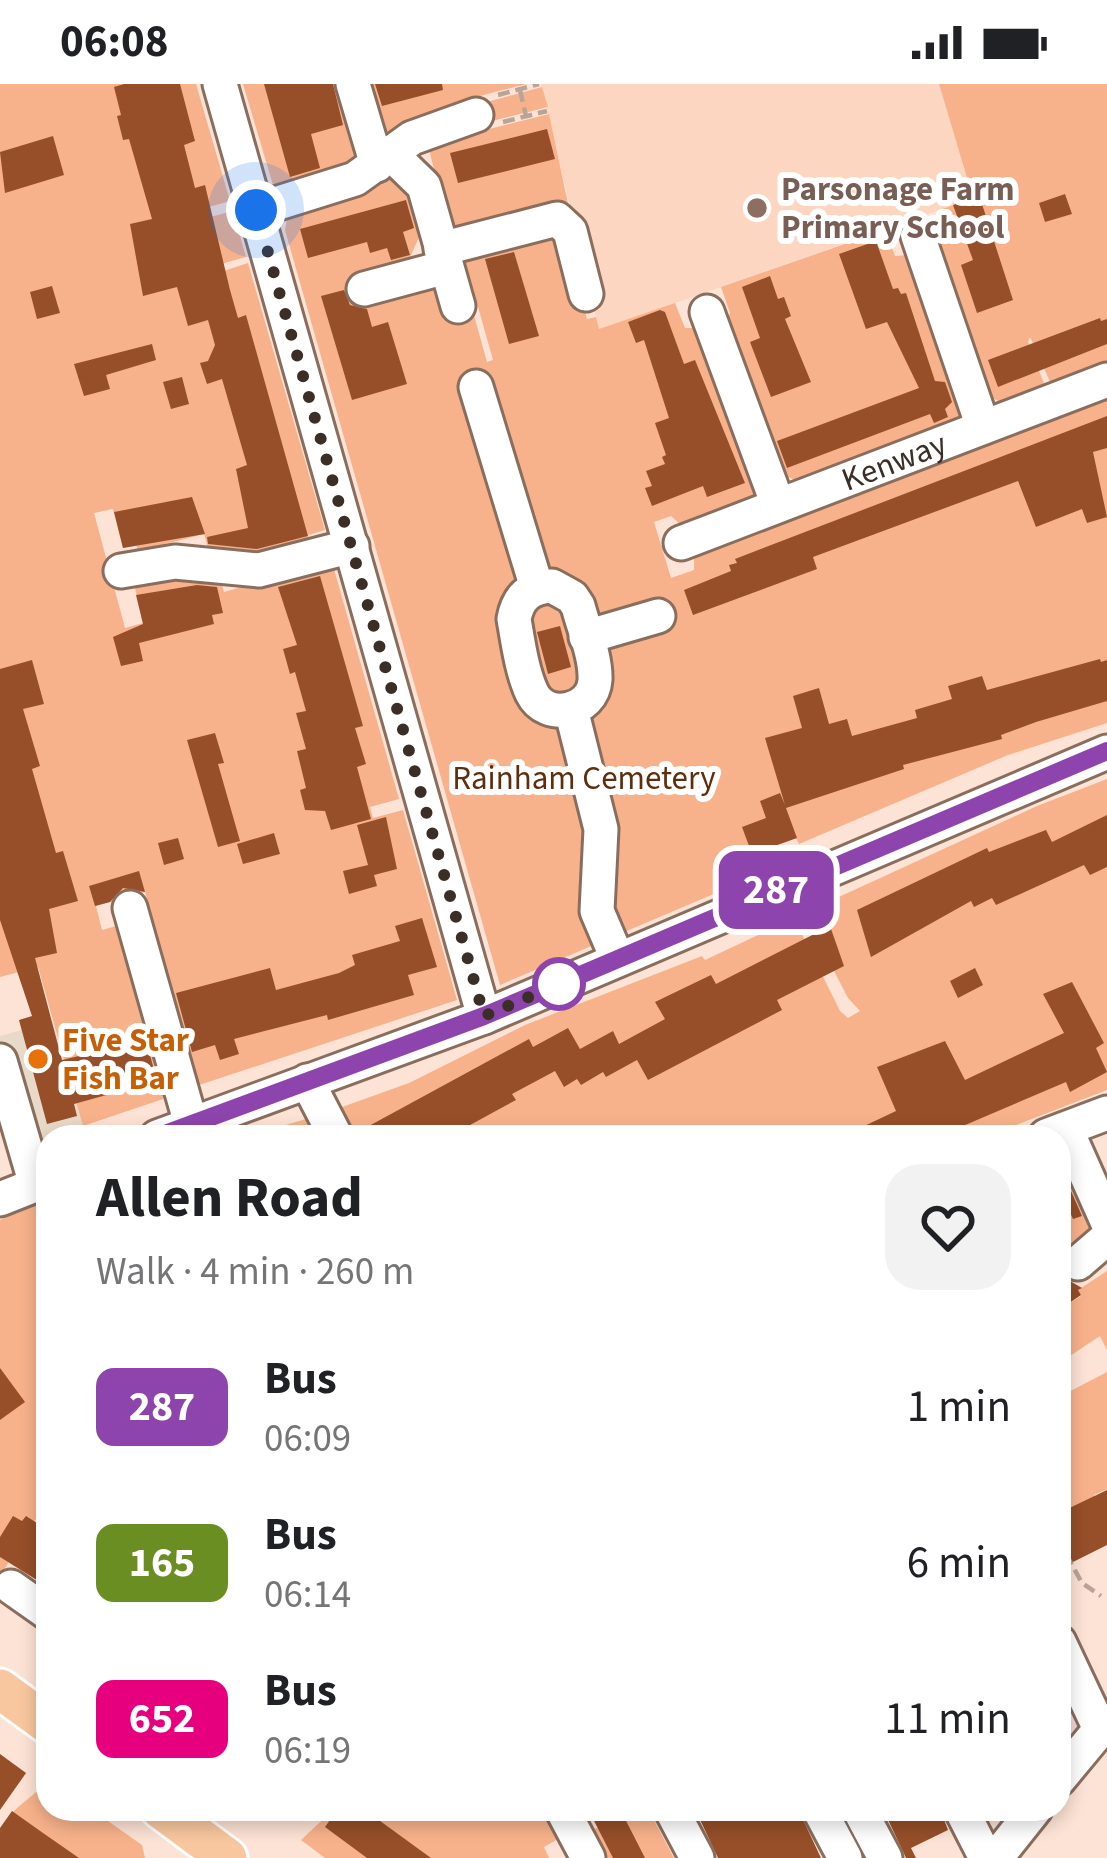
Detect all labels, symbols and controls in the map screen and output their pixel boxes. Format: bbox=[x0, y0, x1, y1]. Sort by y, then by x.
text: 06:08 bbox=[60, 10, 169, 74]
place label: Parsonage Farm Primary School bbox=[781, 166, 1015, 251]
your location bbox=[226, 180, 286, 240]
marker: Parsonage Farm Primary School bbox=[744, 195, 770, 221]
street label: Kenway bbox=[835, 420, 954, 503]
park label: Rainham Cemetery bbox=[452, 755, 716, 802]
line badge: 287 bbox=[707, 851, 845, 929]
text: 287 bbox=[743, 860, 809, 920]
unlabelled marker bbox=[534, 959, 584, 1009]
place label: Five Star Fish Bar bbox=[62, 1017, 190, 1102]
marker: Five Star Fish Bar bbox=[25, 1046, 51, 1072]
text: Allen Road bbox=[96, 1158, 363, 1239]
button: heart bbox=[885, 1164, 1011, 1290]
text: Walk · 4 min · 260 m bbox=[96, 1244, 414, 1300]
text: Bus bbox=[264, 1347, 337, 1411]
text: 1 min bbox=[907, 1375, 1011, 1439]
text: 287 bbox=[129, 1377, 195, 1437]
text: 06:09 bbox=[264, 1411, 351, 1467]
text: Bus bbox=[264, 1503, 337, 1567]
text: 6 min bbox=[907, 1531, 1011, 1595]
text: 165 bbox=[129, 1533, 195, 1593]
text: 06:14 bbox=[264, 1567, 351, 1623]
text: Bus bbox=[264, 1659, 337, 1723]
text: 11 min bbox=[884, 1687, 1011, 1751]
text: 652 bbox=[129, 1689, 195, 1749]
text: 06:19 bbox=[264, 1723, 351, 1779]

